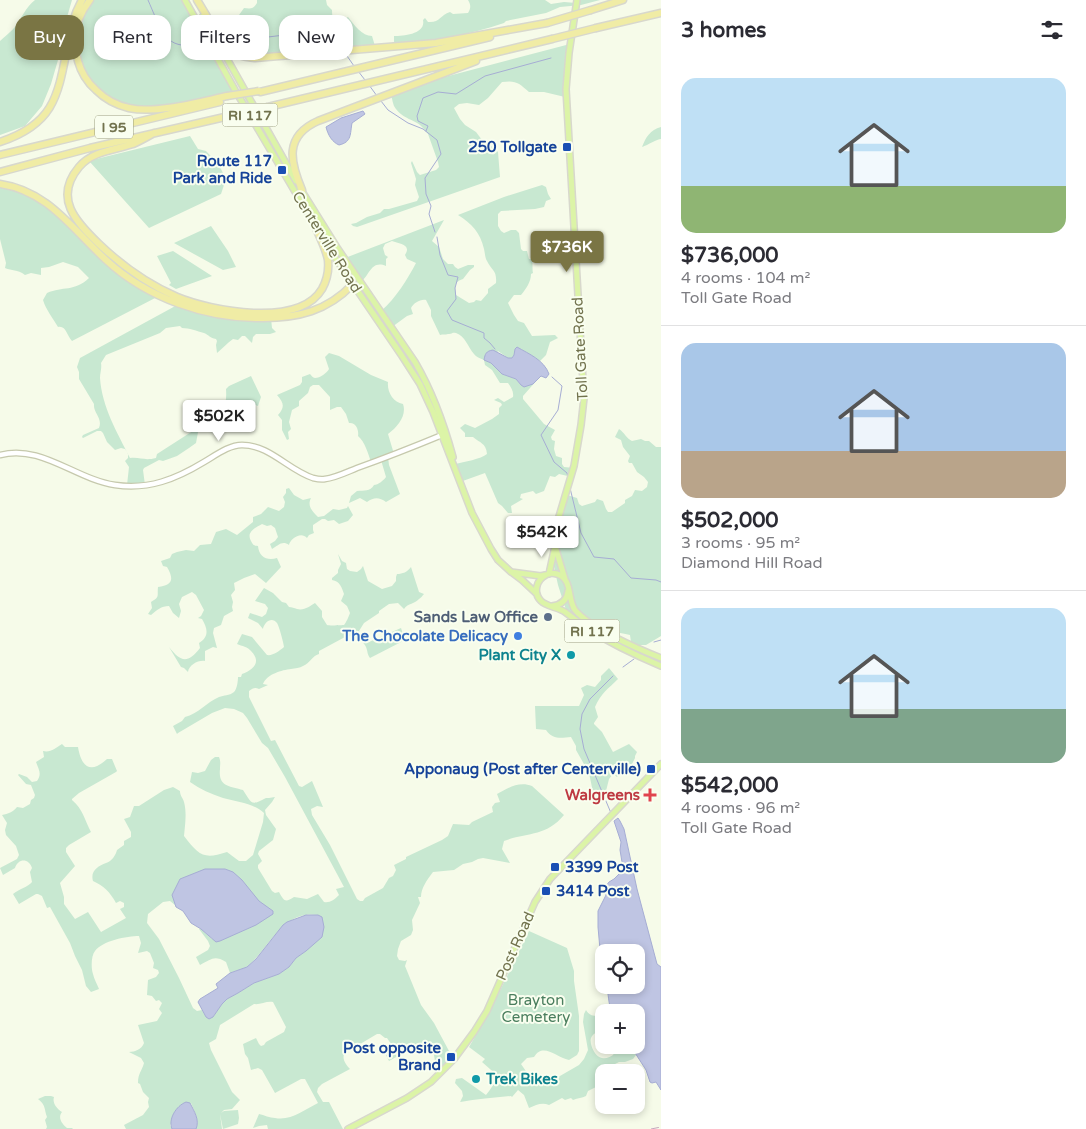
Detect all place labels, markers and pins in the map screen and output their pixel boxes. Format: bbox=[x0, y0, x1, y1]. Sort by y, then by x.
place label: 250 Tollgate bbox=[468, 138, 557, 157]
marker: 250 Tollgate bbox=[561, 141, 573, 153]
place label: Route 117 Park and Ride bbox=[173, 152, 273, 187]
marker: Route 117 Park and Ride bbox=[276, 164, 288, 176]
pin: $736K bbox=[532, 230, 602, 273]
pin: $502K bbox=[184, 400, 254, 442]
pin: $542K bbox=[507, 516, 577, 558]
place label: Sands Law Office bbox=[414, 608, 539, 626]
marker: Sands Law Office bbox=[542, 611, 554, 623]
place label: The Chocolate Delicacy bbox=[341, 627, 508, 646]
marker: The Chocolate Delicacy bbox=[512, 630, 524, 642]
place label: Plant City X bbox=[478, 646, 561, 665]
marker: Plant City X bbox=[565, 649, 577, 661]
place label: Apponaug (Post after Centerville) bbox=[404, 760, 641, 779]
marker: Apponaug (Post after Centerville) bbox=[645, 763, 657, 775]
place label: Walgreens bbox=[565, 786, 640, 805]
marker: Walgreens bbox=[644, 789, 656, 801]
place label: 3399 Post bbox=[565, 858, 639, 876]
marker: 3399 Post bbox=[549, 861, 561, 873]
place label: 3414 Post bbox=[556, 882, 630, 900]
marker: 3414 Post bbox=[540, 885, 552, 897]
place label: Post opposite Brand bbox=[343, 1039, 442, 1074]
marker: Post opposite Brand bbox=[445, 1051, 457, 1063]
place label: Trek Bikes bbox=[485, 1070, 558, 1088]
marker: Trek Bikes bbox=[470, 1073, 482, 1085]

